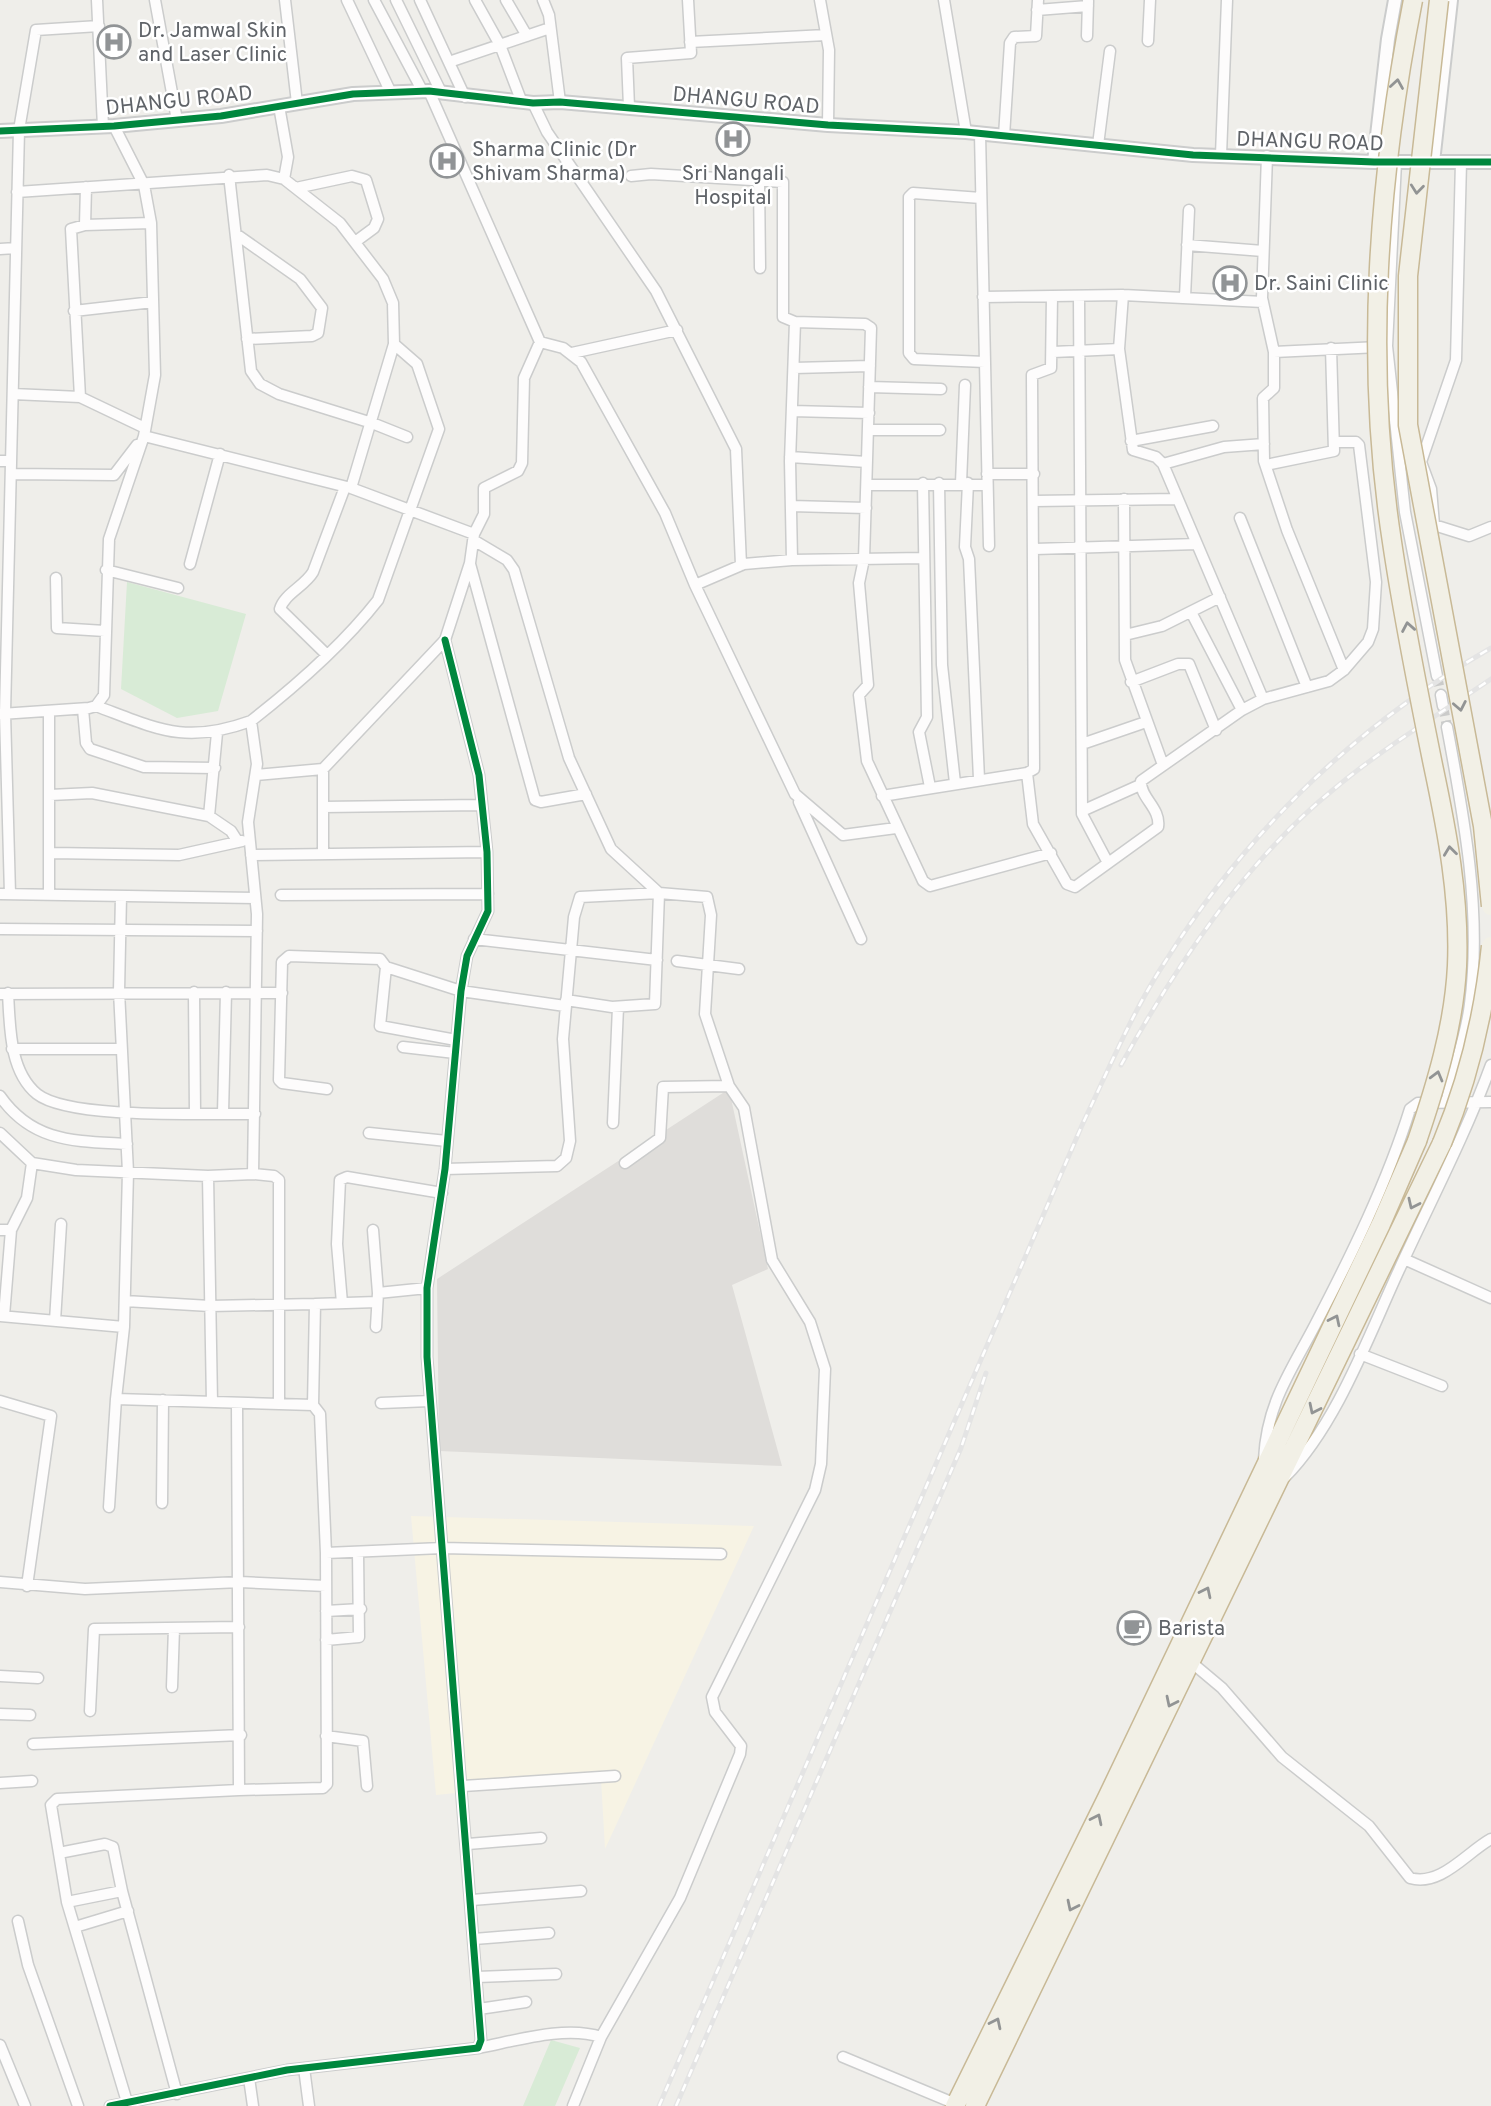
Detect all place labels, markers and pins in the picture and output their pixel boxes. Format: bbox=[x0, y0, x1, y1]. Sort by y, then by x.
place label: Dr. Jamwal Skin and Laser Clinic bbox=[138, 18, 287, 69]
hospital icon: Dr. Jamwal Skin and Laser Clinic bbox=[95, 23, 133, 61]
hospital icon: Sri Nangali Hospital bbox=[714, 120, 752, 158]
place label: Sharma Clinic (Dr Shivam Sharma) bbox=[472, 137, 637, 188]
hospital icon: Sharma Clinic (Dr Shivam Sharma) bbox=[428, 142, 466, 180]
place label: Sri Nangali Hospital bbox=[682, 161, 784, 212]
hospital icon: Dr. Saini Clinic bbox=[1211, 264, 1249, 302]
place label: Dr. Saini Clinic bbox=[1254, 271, 1389, 298]
cafe icon: Barista bbox=[1115, 1609, 1153, 1647]
place label: Barista bbox=[1158, 1616, 1225, 1643]

